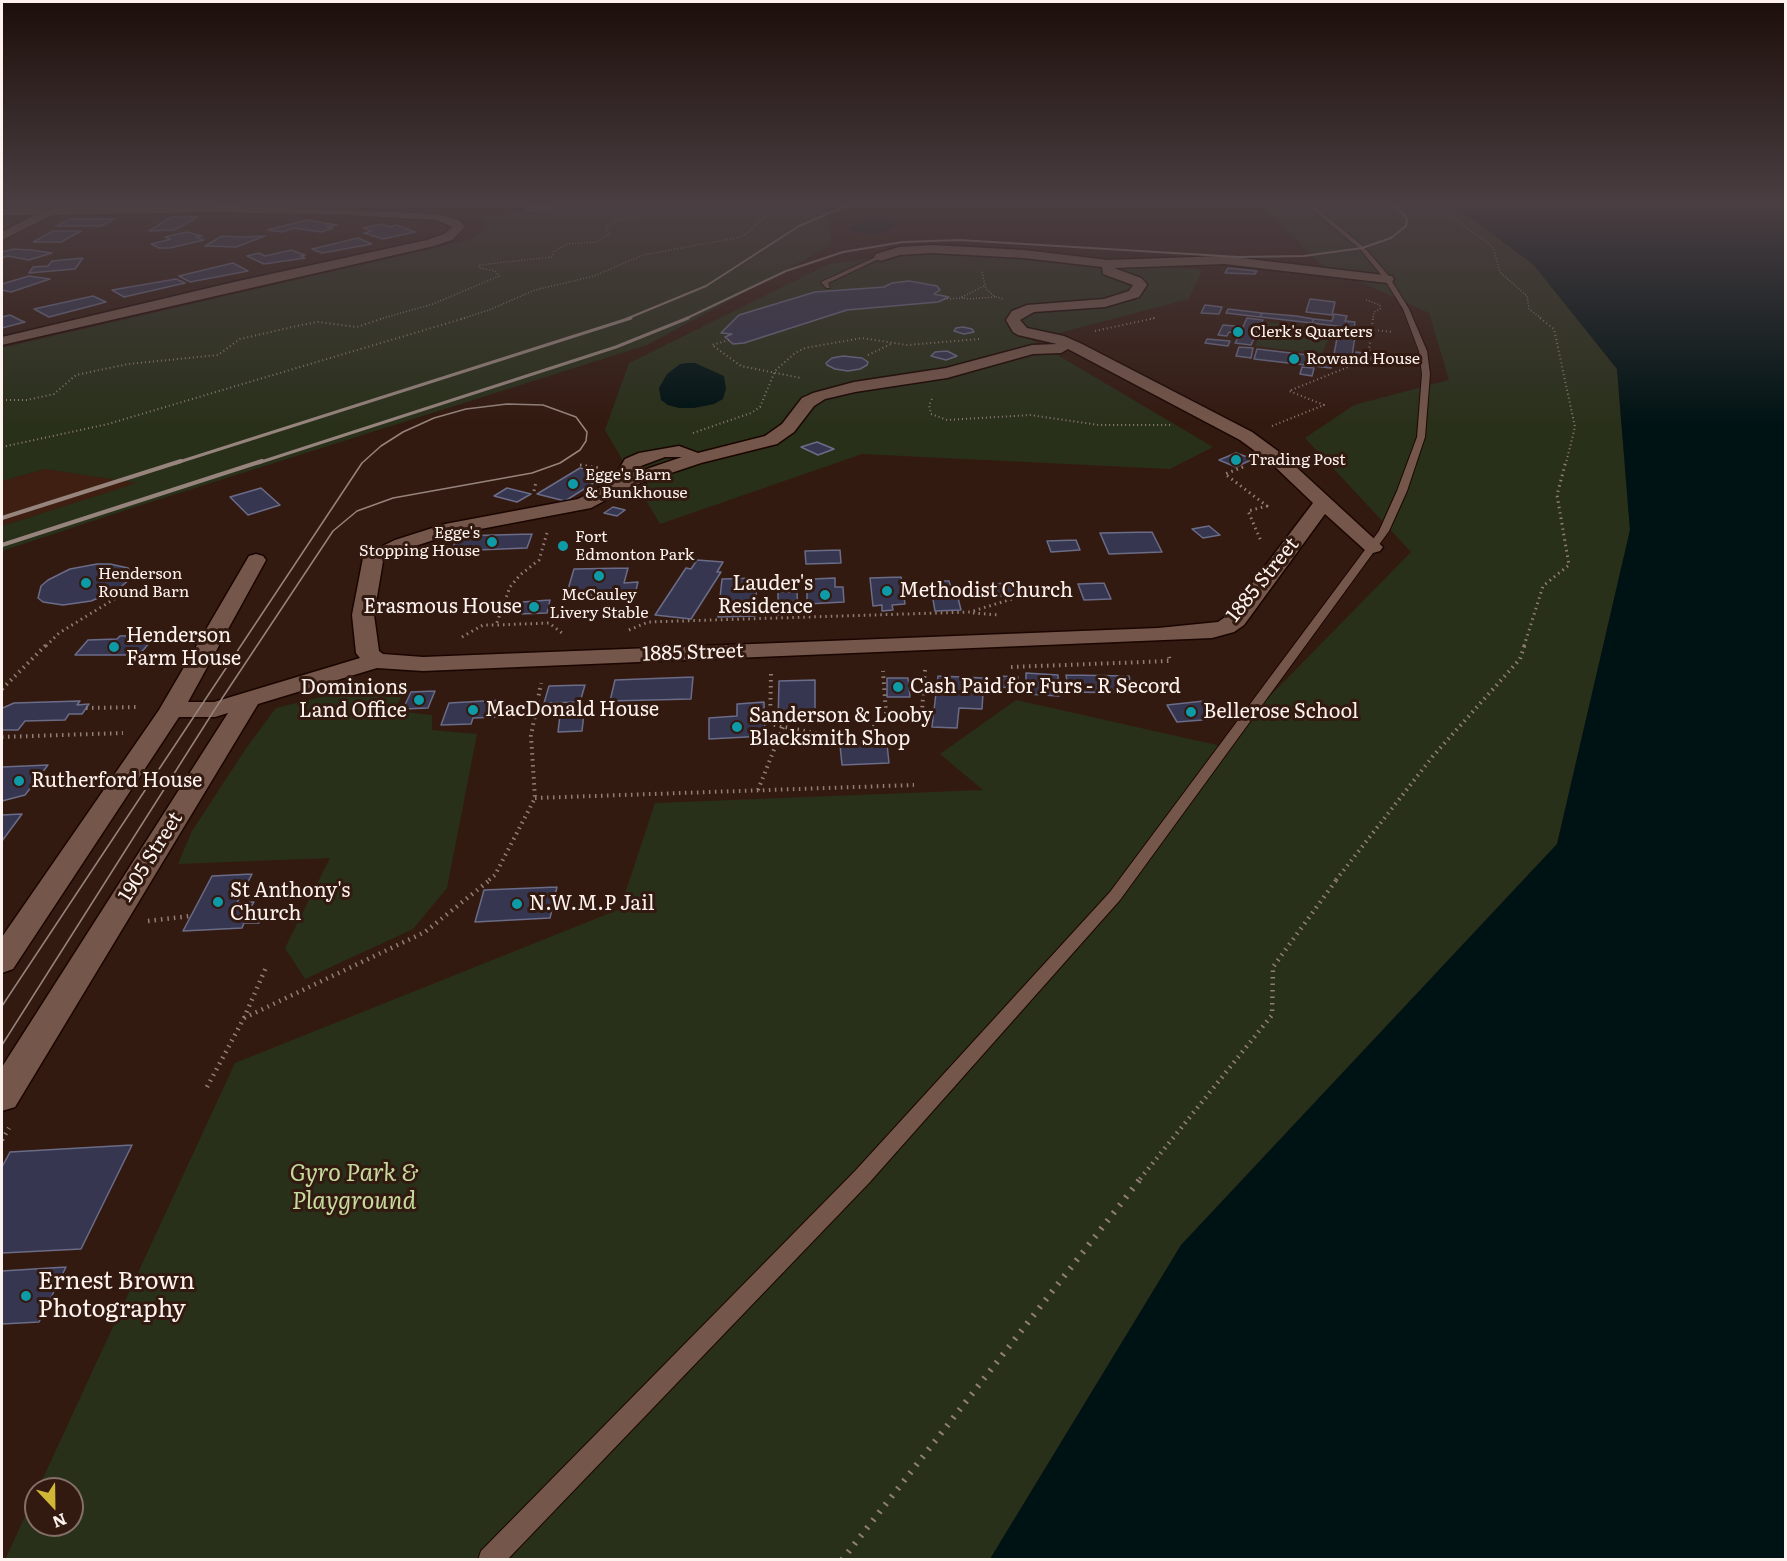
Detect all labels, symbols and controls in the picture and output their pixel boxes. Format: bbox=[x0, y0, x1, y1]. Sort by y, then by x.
place label: Clerk's Quarters bbox=[1250, 322, 1373, 342]
marker: Clerk's Quarters bbox=[1231, 325, 1245, 339]
place label: Rowand House bbox=[1306, 349, 1420, 369]
marker: Rowand House bbox=[1287, 352, 1301, 366]
place label: Trading Post bbox=[1248, 450, 1346, 470]
marker: Trading Post bbox=[1229, 453, 1243, 467]
place label: Egge's Barn & Bunkhouse bbox=[585, 465, 688, 503]
marker: Egge's Barn & Bunkhouse bbox=[566, 477, 580, 491]
place label: Egge's Stopping House bbox=[359, 523, 480, 561]
place label: Fort Edmonton Park bbox=[575, 527, 694, 565]
street label: 1885 Street bbox=[1222, 533, 1304, 627]
marker: Egge's Stopping House bbox=[485, 535, 499, 549]
marker: Fort Edmonton Park bbox=[556, 539, 570, 553]
place label: Henderson Round Barn bbox=[98, 564, 189, 602]
marker: McCauley Livery Stable bbox=[592, 569, 606, 583]
place label: Lauder's Residence bbox=[718, 572, 813, 619]
marker: Henderson Round Barn bbox=[79, 576, 93, 590]
place label: Methodist Church bbox=[899, 579, 1073, 603]
marker: Methodist Church bbox=[880, 584, 894, 598]
place label: McCauley Livery Stable bbox=[549, 585, 649, 623]
marker: Lauder's Residence bbox=[818, 588, 832, 602]
place label: Erasmous House bbox=[363, 595, 522, 619]
marker: Erasmous House bbox=[527, 600, 541, 614]
place label: Henderson Farm House bbox=[126, 624, 241, 671]
street label: 1885 Street bbox=[642, 639, 744, 667]
marker: Henderson Farm House bbox=[107, 640, 121, 654]
place label: Cash Paid for Furs - R Secord bbox=[910, 675, 1181, 699]
place label: Dominions Land Office bbox=[299, 676, 407, 723]
marker: Cash Paid for Furs - R Secord bbox=[891, 680, 905, 694]
marker: Dominions Land Office bbox=[412, 693, 426, 707]
place label: MacDonald House bbox=[485, 698, 659, 722]
place label: Bellerose School bbox=[1203, 700, 1359, 724]
marker: MacDonald House bbox=[466, 703, 480, 717]
place label: Sanderson & Looby Blacksmith Shop bbox=[749, 704, 933, 751]
marker: Bellerose School bbox=[1184, 705, 1198, 719]
marker: Sanderson & Looby Blacksmith Shop bbox=[730, 720, 744, 734]
place label: Rutherford House bbox=[31, 769, 202, 793]
marker: Rutherford House bbox=[12, 774, 26, 788]
street label: 1905 Street bbox=[114, 808, 188, 906]
place label: St Anthony's Church bbox=[230, 879, 350, 926]
place label: N.W.M.P Jail bbox=[529, 892, 654, 916]
marker: St Anthony's Church bbox=[211, 895, 225, 909]
marker: N.W.M.P Jail bbox=[510, 897, 524, 911]
park label: Gyro Park & Playground bbox=[289, 1160, 419, 1216]
place label: Ernest Brown Photography bbox=[38, 1268, 195, 1324]
marker: Ernest Brown Photography bbox=[19, 1289, 33, 1303]
north arrow bbox=[24, 1477, 84, 1537]
text: N bbox=[49, 1508, 71, 1535]

